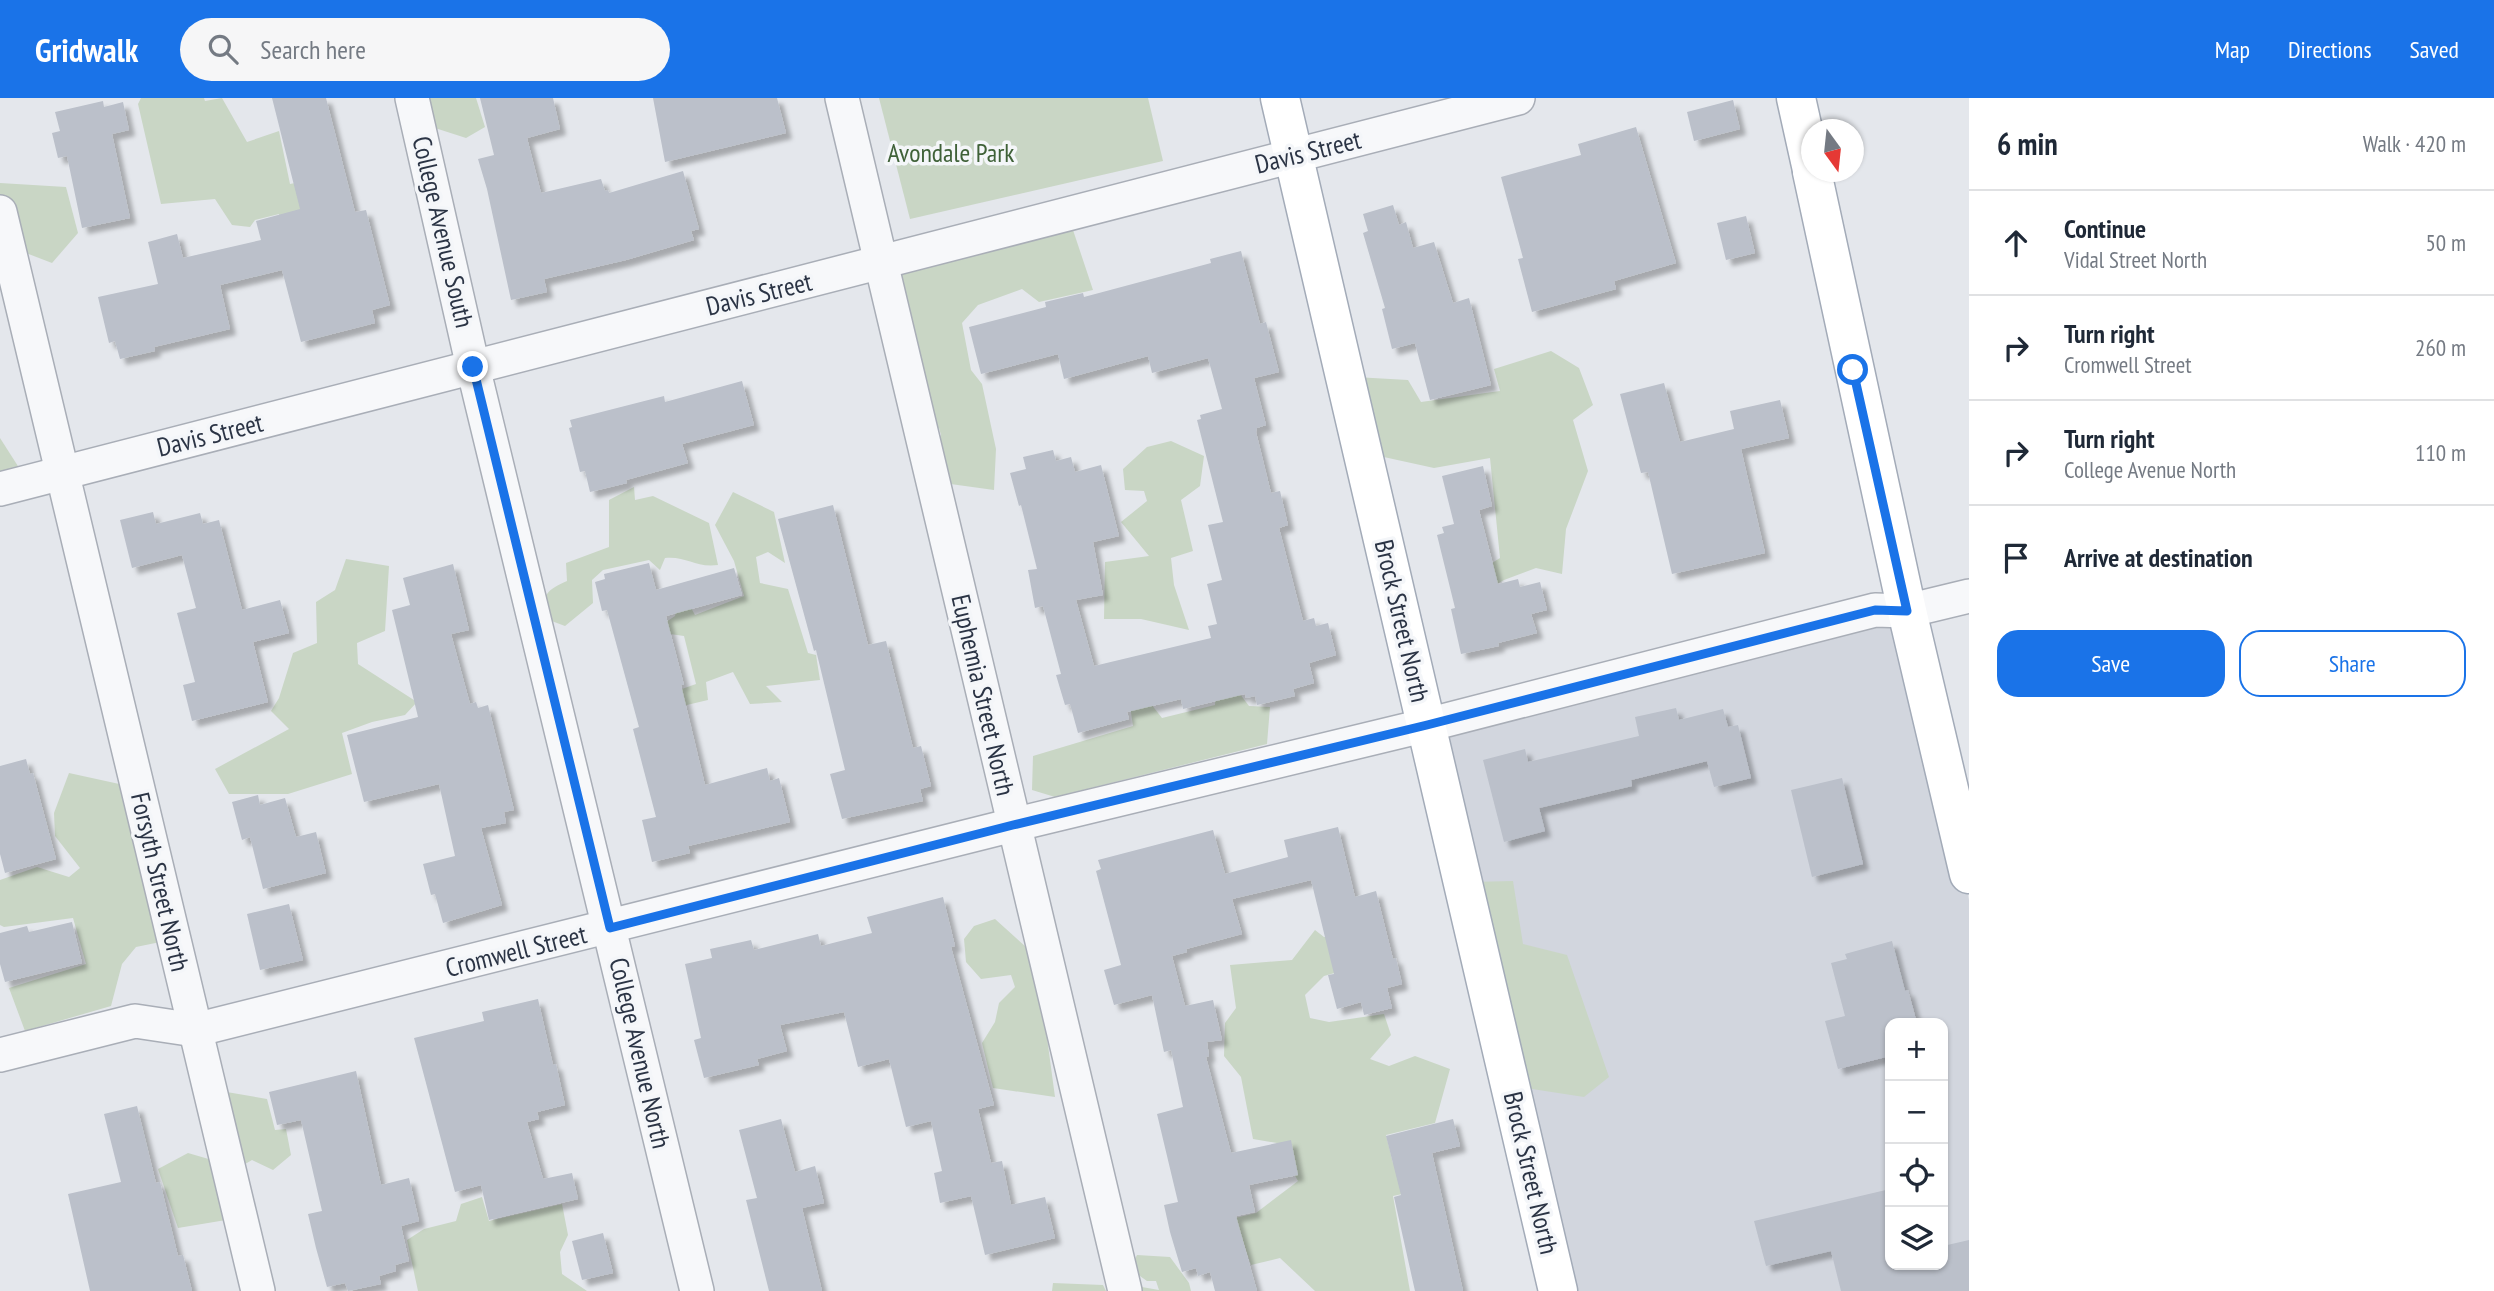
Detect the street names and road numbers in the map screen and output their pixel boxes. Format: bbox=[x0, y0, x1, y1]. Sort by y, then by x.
street label: Davis Street bbox=[1252, 122, 1364, 181]
street label: College Avenue South bbox=[405, 133, 482, 331]
street label: Davis Street bbox=[703, 264, 815, 323]
street label: Davis Street bbox=[154, 405, 266, 464]
street label: Brock Street North bbox=[1368, 536, 1437, 705]
street label: Euphemia Street North bbox=[944, 591, 1023, 799]
street label: Forsyth Street North bbox=[124, 789, 197, 975]
street label: Cromwell Street bbox=[442, 917, 590, 984]
street label: College Avenue North bbox=[603, 954, 678, 1151]
street label: Brock Street North bbox=[1497, 1088, 1566, 1257]

